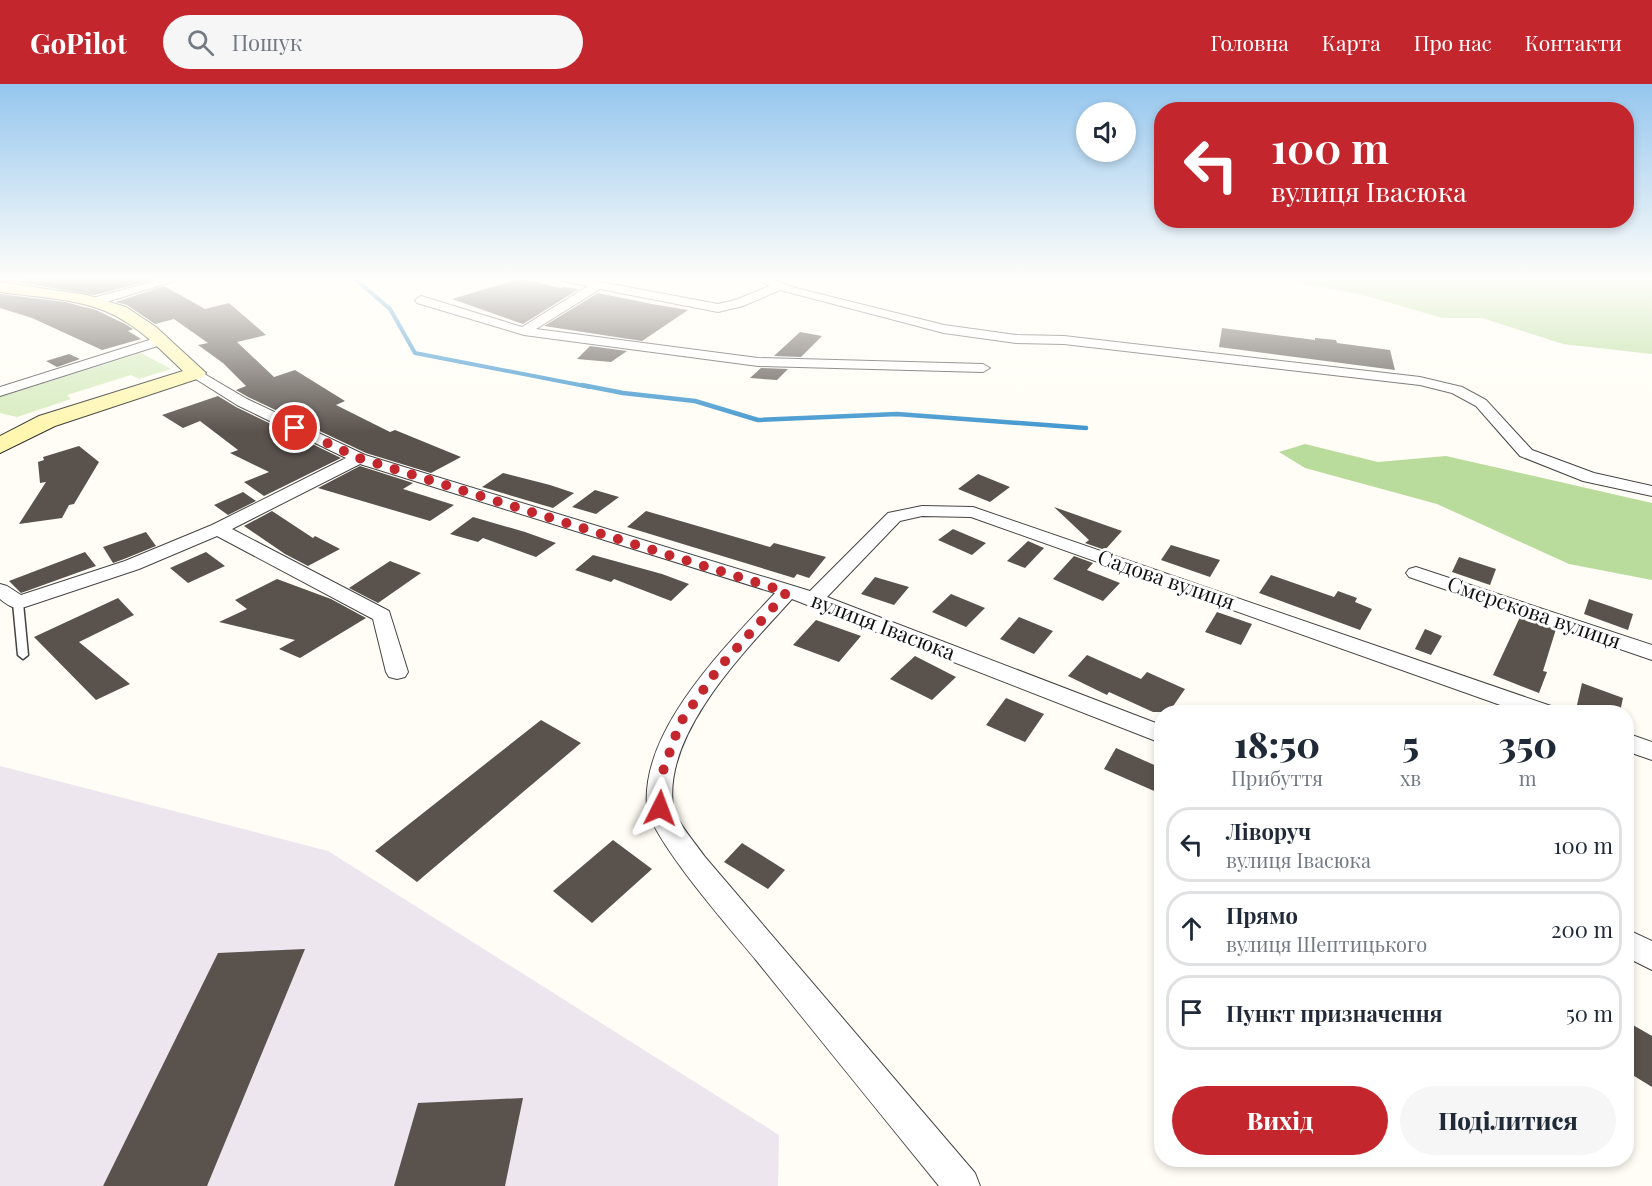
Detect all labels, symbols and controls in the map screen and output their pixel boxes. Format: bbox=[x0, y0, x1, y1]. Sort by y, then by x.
search box bbox=[163, 15, 583, 69]
text: GoPilot bbox=[30, 24, 127, 61]
icon: search bbox=[184, 26, 217, 59]
text: Пошук bbox=[232, 27, 302, 57]
text: Головна bbox=[1210, 28, 1289, 56]
text: Карта bbox=[1322, 28, 1381, 56]
text: Про нас bbox=[1414, 28, 1492, 56]
text: Контакти bbox=[1525, 28, 1622, 56]
map controls bbox=[1076, 102, 1136, 162]
button: sound bbox=[1076, 102, 1136, 162]
text: 100 m bbox=[1271, 119, 1389, 175]
icon: left bbox=[1172, 126, 1250, 204]
text: вулиця Івасюка bbox=[1271, 173, 1467, 209]
pin bbox=[269, 402, 320, 453]
icon: arrive bbox=[278, 411, 311, 444]
street label: Садова вулиця bbox=[1094, 542, 1239, 615]
street label: Смерекова вулиця bbox=[1444, 568, 1625, 654]
street label: вулиця Івасюка bbox=[808, 585, 960, 666]
text: 18:50 bbox=[1234, 719, 1320, 767]
text: 5 bbox=[1402, 719, 1419, 767]
text: 350 bbox=[1498, 719, 1557, 767]
text: Прибуття bbox=[1231, 764, 1323, 791]
text: хв bbox=[1400, 764, 1421, 791]
text: m bbox=[1519, 764, 1537, 791]
position arrow bbox=[628, 776, 692, 840]
text: Ліворуч bbox=[1226, 816, 1311, 846]
icon: left bbox=[1175, 828, 1208, 861]
text: 100 m bbox=[1553, 830, 1613, 860]
text: вулиця Івасюка bbox=[1226, 846, 1371, 873]
text: Прямо bbox=[1226, 900, 1298, 930]
icon: ahead bbox=[1175, 912, 1208, 945]
text: 200 m bbox=[1551, 914, 1613, 944]
text: вулиця Шептицького bbox=[1226, 930, 1427, 957]
icon: arrive bbox=[1175, 996, 1208, 1029]
text: Пункт призначення bbox=[1226, 998, 1443, 1028]
text: 50 m bbox=[1566, 998, 1613, 1028]
button: Вихід bbox=[1172, 1086, 1388, 1155]
button: Поділитися bbox=[1400, 1086, 1616, 1155]

